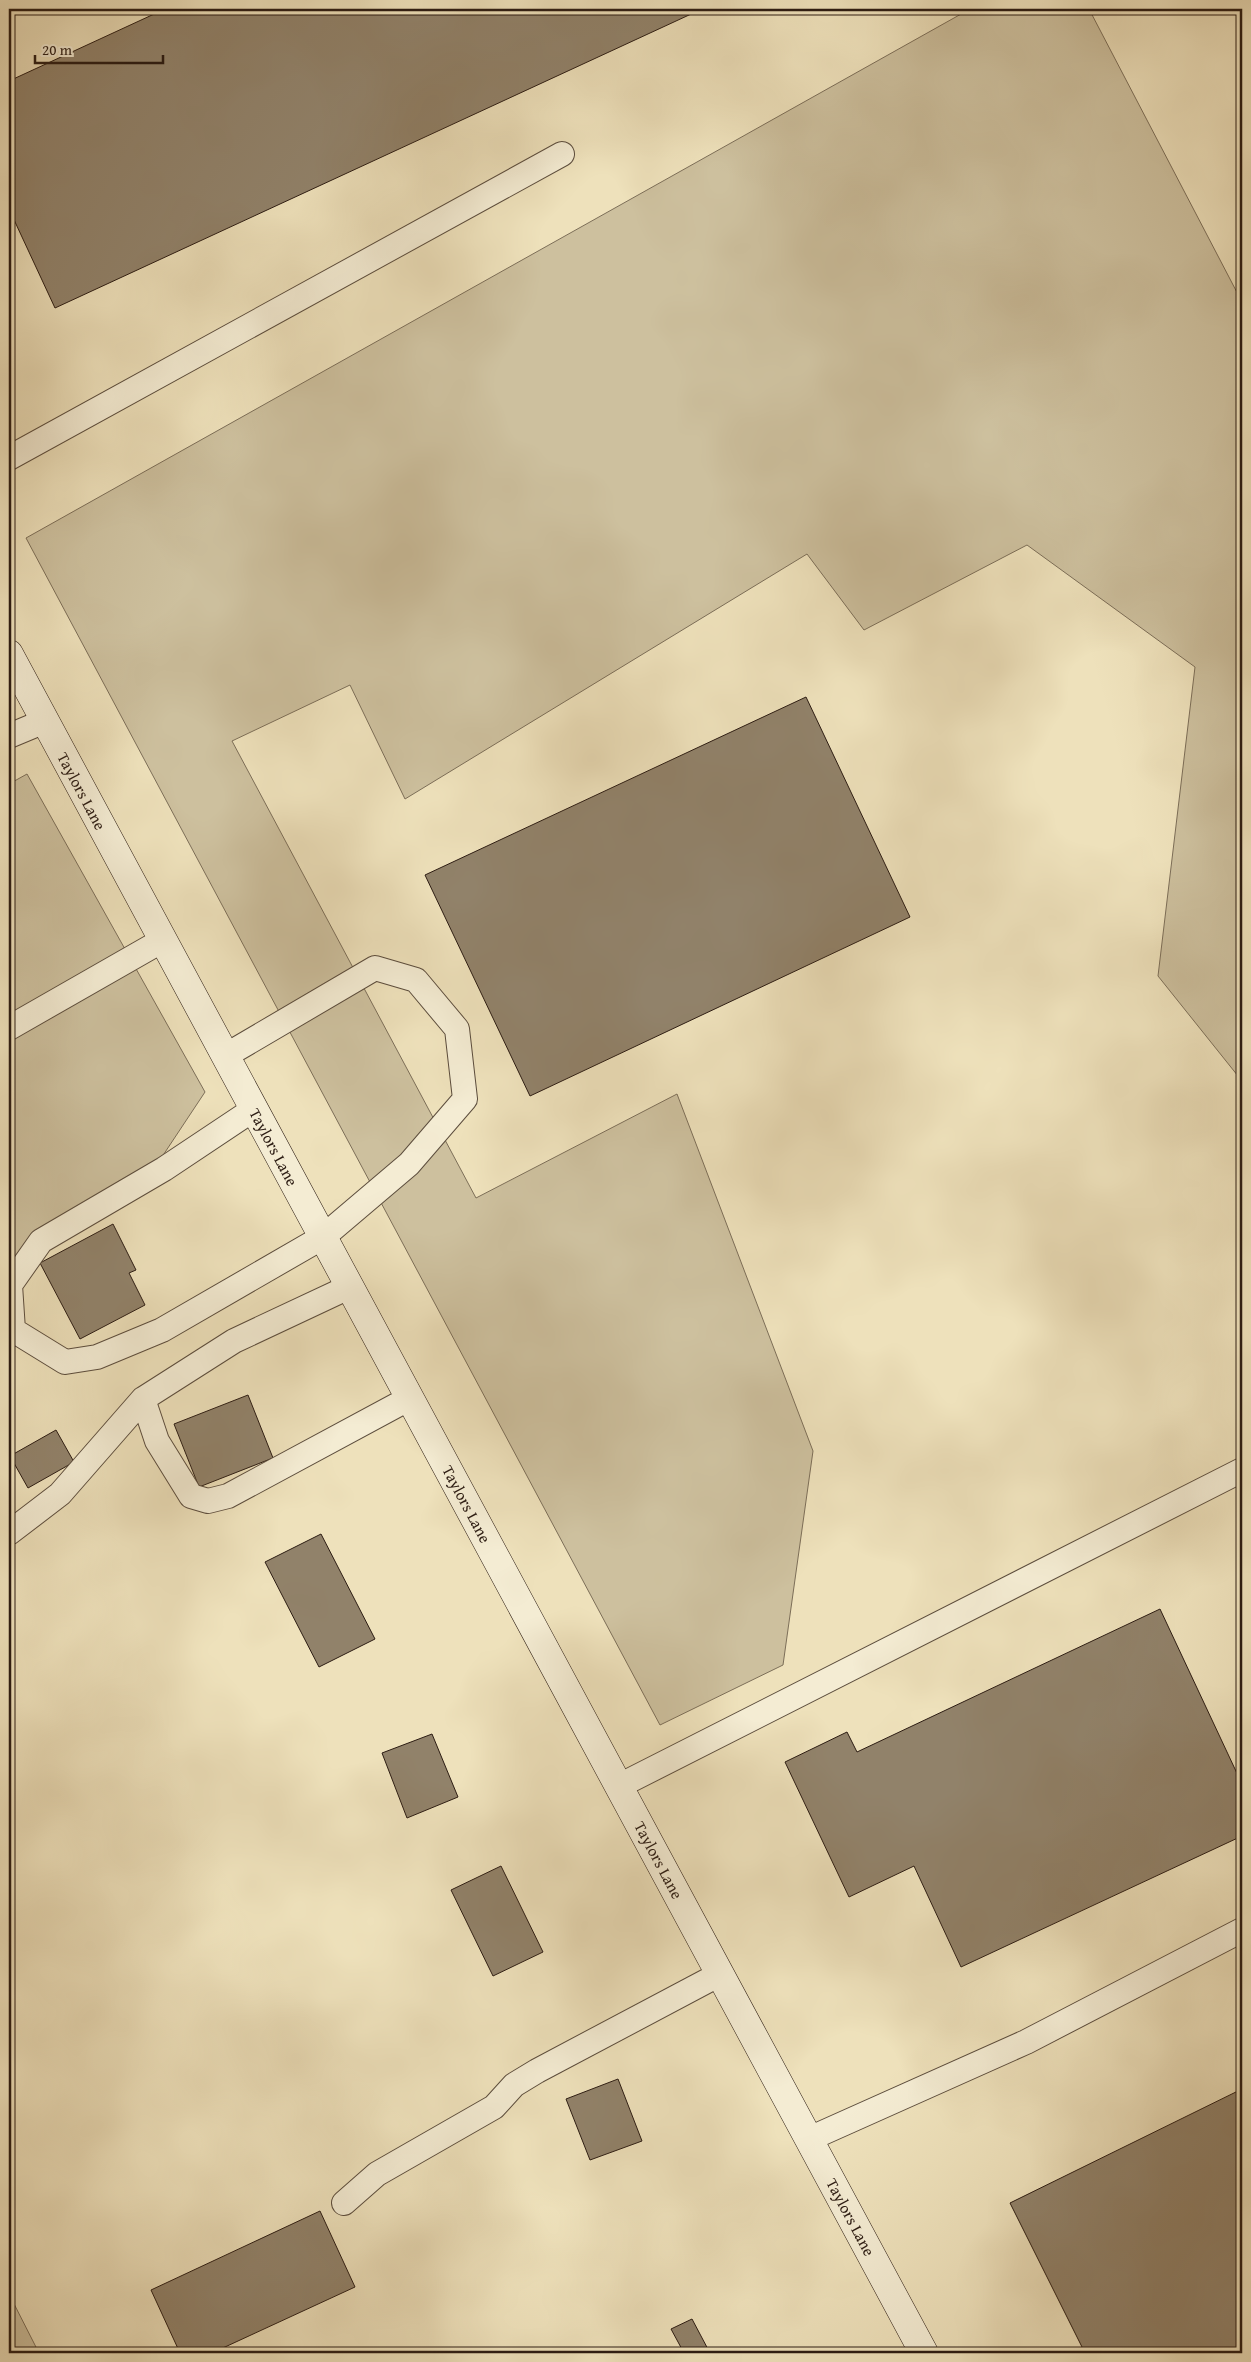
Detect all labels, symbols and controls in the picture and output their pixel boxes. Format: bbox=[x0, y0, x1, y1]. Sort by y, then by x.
scale bar bbox=[35, 32, 162, 64]
text: 20 m bbox=[42, 39, 73, 60]
street label: Taylors Lane bbox=[51, 748, 113, 834]
street label: Taylors Lane bbox=[243, 1104, 305, 1190]
street label: Taylors Lane bbox=[436, 1461, 498, 1547]
street label: Taylors Lane bbox=[628, 1817, 690, 1903]
street label: Taylors Lane bbox=[820, 2174, 882, 2260]

